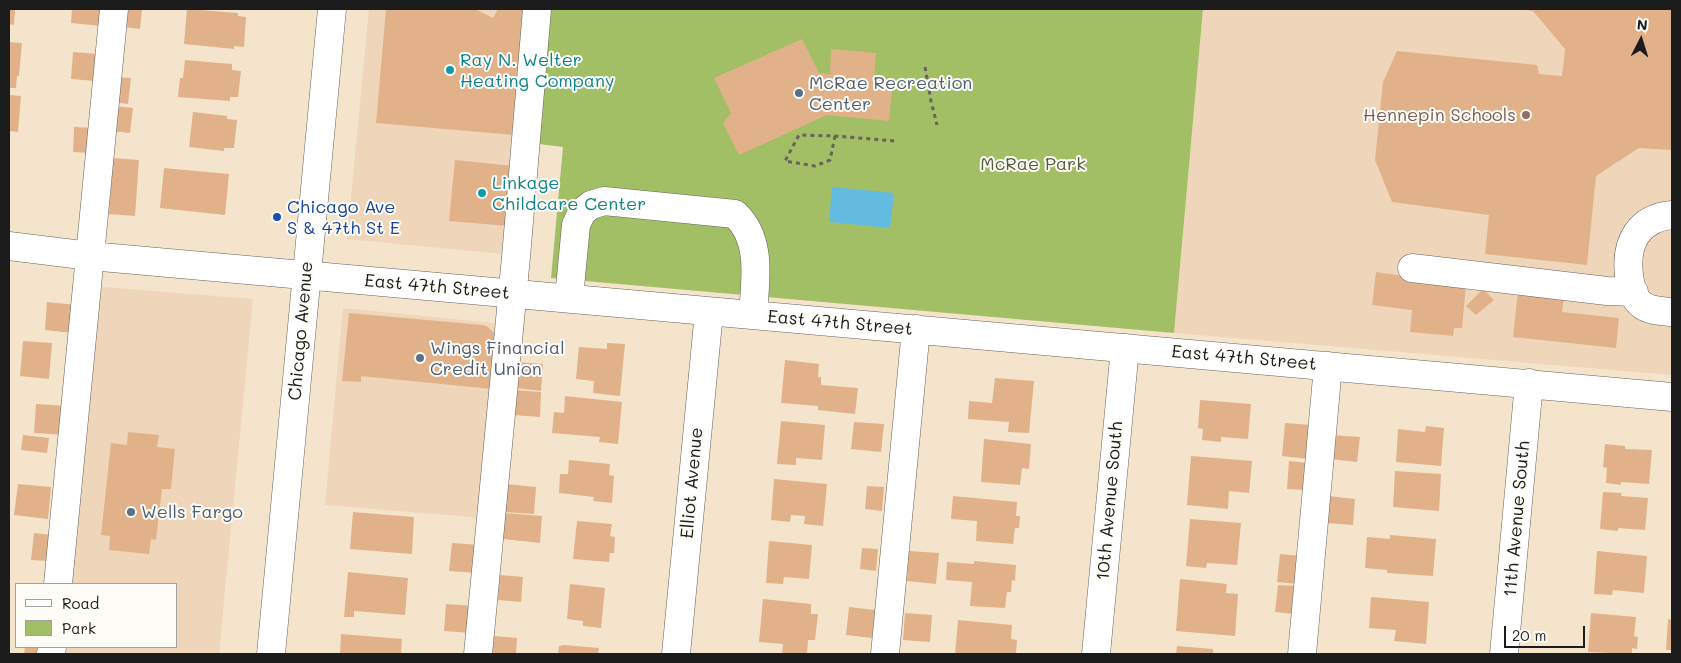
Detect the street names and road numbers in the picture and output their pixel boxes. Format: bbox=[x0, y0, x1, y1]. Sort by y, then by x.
street label: Chicago Avenue bbox=[284, 261, 318, 401]
street label: East 47th Street bbox=[364, 270, 510, 304]
street label: East 47th Street bbox=[767, 306, 913, 340]
street label: East 47th Street bbox=[1171, 341, 1317, 375]
street label: 10th Avenue South bbox=[1092, 420, 1128, 582]
street label: Elliot Avenue bbox=[676, 427, 708, 539]
street label: 11th Avenue South bbox=[1499, 440, 1535, 598]

